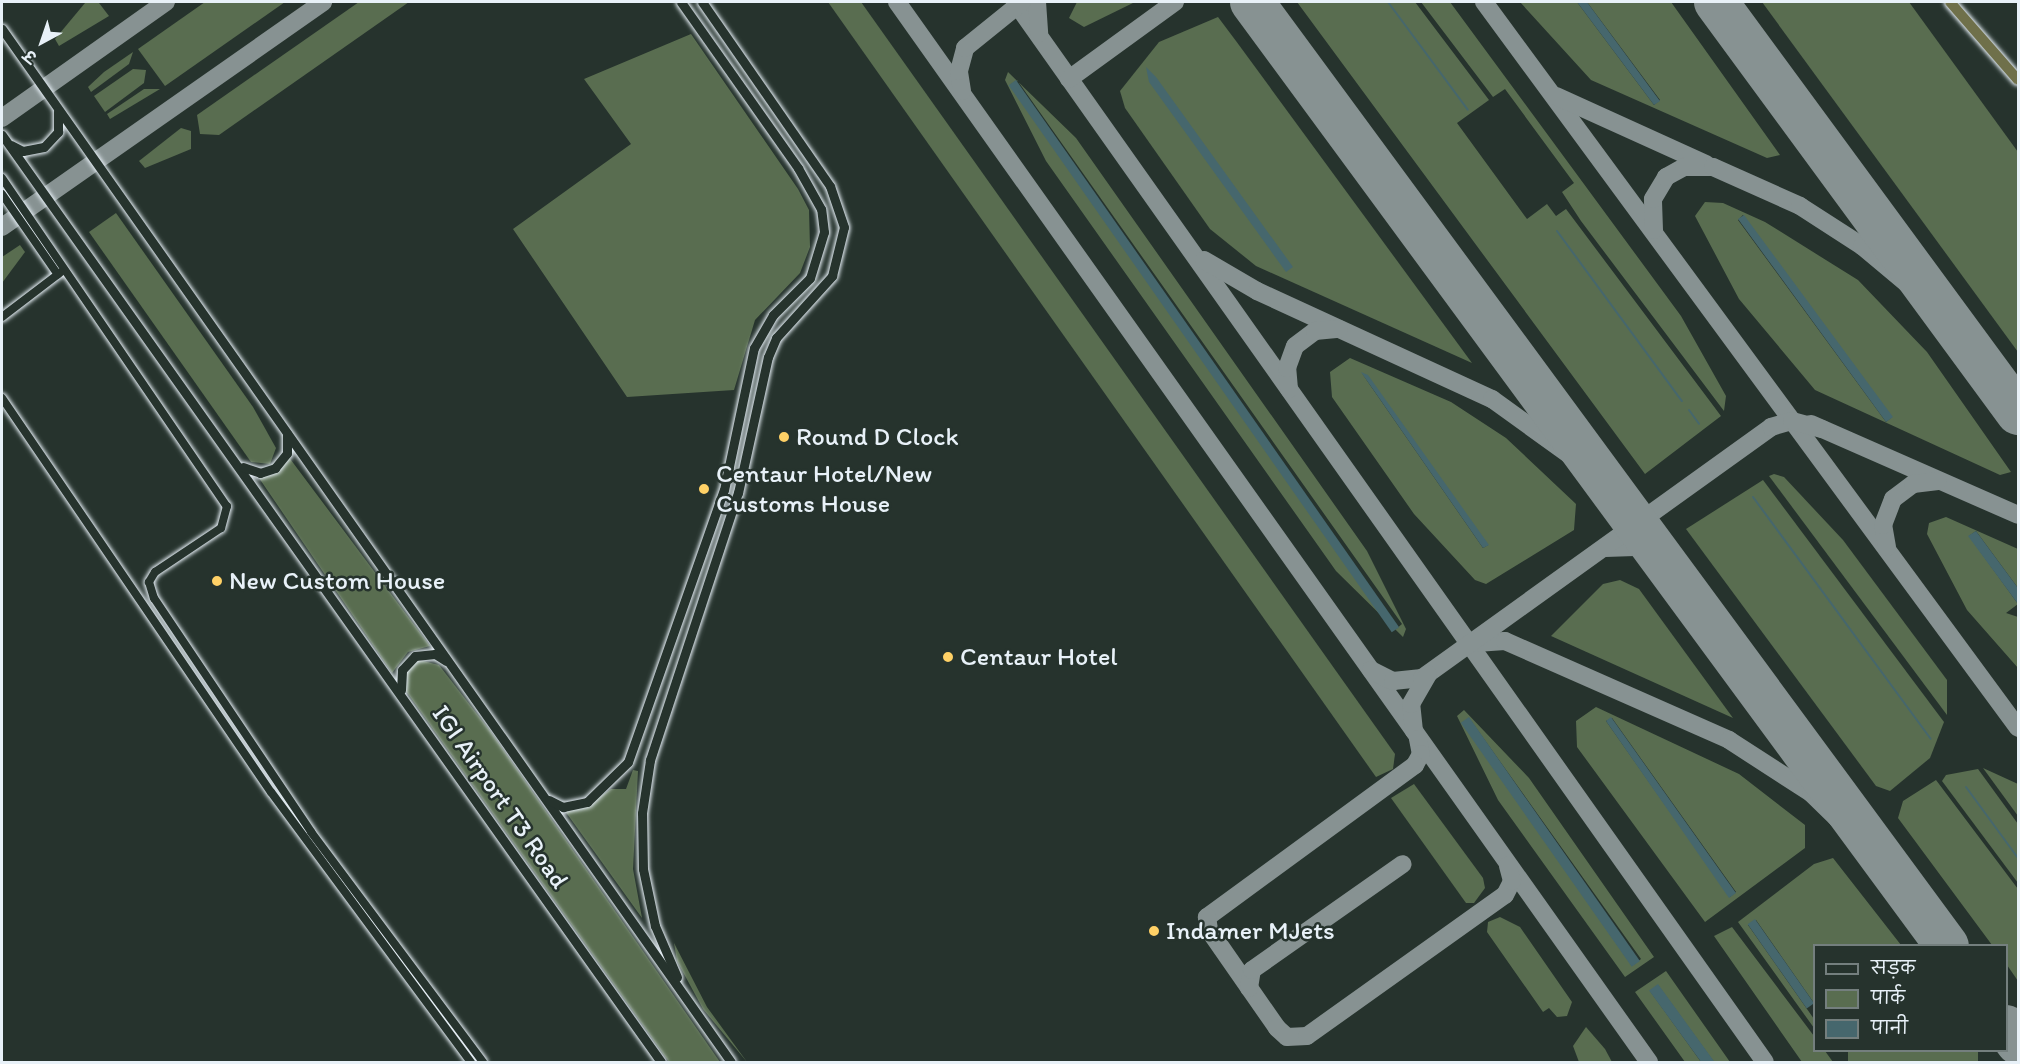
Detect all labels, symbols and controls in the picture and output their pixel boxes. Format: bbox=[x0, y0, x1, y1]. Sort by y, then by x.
north arrow bbox=[12, 12, 72, 72]
text: उ bbox=[20, 45, 40, 67]
place label: Round D Clock bbox=[796, 421, 959, 453]
marker: Round D Clock bbox=[777, 430, 791, 444]
place label: Centaur Hotel/New Customs House bbox=[716, 458, 932, 520]
marker: Centaur Hotel/New Customs House bbox=[697, 482, 711, 496]
place label: New Custom House bbox=[229, 565, 445, 597]
marker: New Custom House bbox=[210, 574, 224, 588]
place label: Centaur Hotel bbox=[960, 641, 1118, 673]
marker: Centaur Hotel bbox=[941, 650, 955, 664]
street label: IGI Airport T3 Road bbox=[425, 699, 575, 895]
place label: Indamer MJets bbox=[1166, 915, 1334, 947]
marker: Indamer MJets bbox=[1147, 924, 1161, 938]
legend bbox=[1813, 944, 2008, 1052]
text: सड़क bbox=[1871, 957, 1915, 979]
text: पार्क bbox=[1871, 987, 1905, 1009]
text: पानी bbox=[1871, 1017, 1908, 1039]

